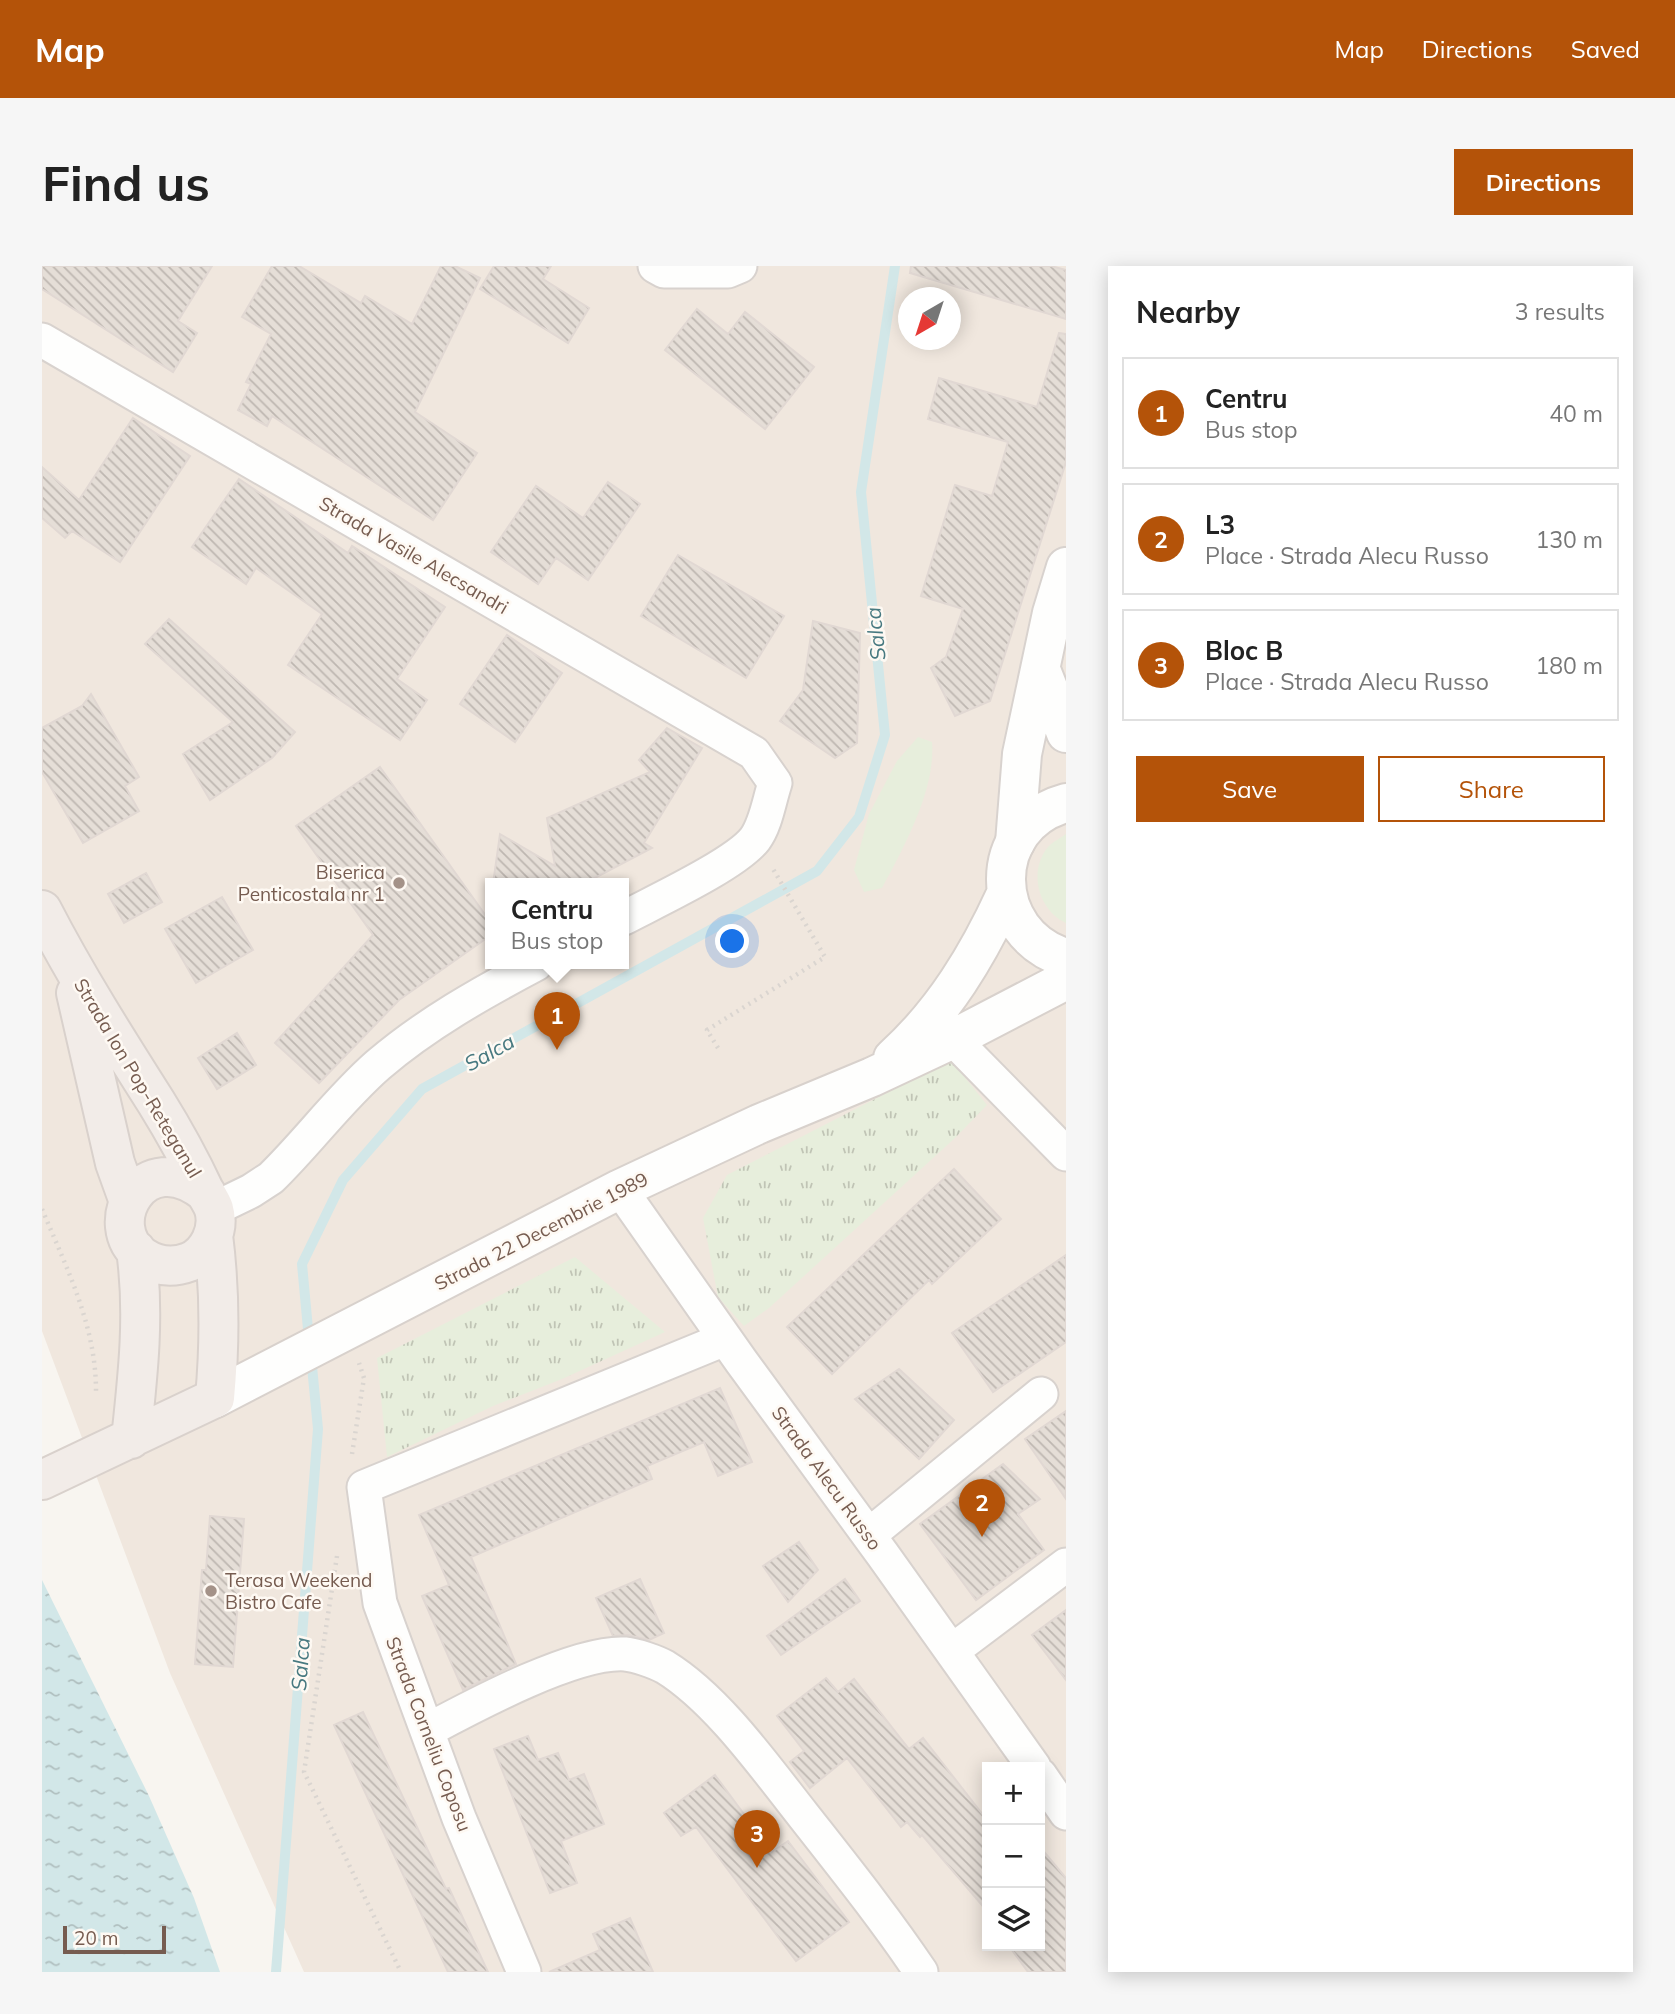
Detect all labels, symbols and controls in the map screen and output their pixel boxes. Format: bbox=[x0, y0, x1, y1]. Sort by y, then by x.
text: Map bbox=[35, 29, 105, 70]
text: Map bbox=[1334, 34, 1384, 64]
text: Directions bbox=[1422, 34, 1533, 64]
text: Saved bbox=[1571, 34, 1640, 64]
button: Directions bbox=[1454, 149, 1633, 215]
text: Find us bbox=[42, 152, 210, 213]
north arrow bbox=[898, 287, 961, 350]
text: Nearby bbox=[1136, 293, 1240, 331]
text: 3 results bbox=[1515, 297, 1605, 326]
text: Centru bbox=[1205, 382, 1287, 415]
text: 1 bbox=[1154, 399, 1168, 428]
text: 40 m bbox=[1549, 399, 1603, 428]
text: Bus stop bbox=[1205, 415, 1297, 444]
street label: Strada Vasile Alecsandri bbox=[315, 491, 513, 619]
text: L3 bbox=[1205, 508, 1235, 541]
text: 2 bbox=[1154, 525, 1168, 554]
text: 130 m bbox=[1535, 525, 1603, 554]
text: Place · Strada Alecu Russo bbox=[1205, 541, 1489, 570]
water label: Salca bbox=[859, 606, 891, 662]
text: Bloc B bbox=[1205, 634, 1283, 667]
text: 3 bbox=[1154, 651, 1168, 680]
text: 180 m bbox=[1535, 651, 1603, 680]
text: Place · Strada Alecu Russo bbox=[1205, 667, 1489, 696]
button: Save bbox=[1136, 756, 1364, 822]
button: Share bbox=[1378, 756, 1605, 822]
place label: Biserica Penticostala nr 1 bbox=[238, 860, 385, 906]
marker: Biserica Penticostala nr 1 bbox=[391, 875, 407, 891]
popup bbox=[485, 878, 629, 969]
text: Centru bbox=[511, 893, 593, 926]
your location bbox=[715, 924, 749, 958]
text: Bus stop bbox=[511, 926, 603, 955]
street label: Strada Ion Pop-Reteganul bbox=[69, 974, 207, 1182]
pin: 1 bbox=[534, 992, 580, 1050]
water label: Salca bbox=[459, 1028, 519, 1076]
street label: Strada 22 Decembrie 1989 bbox=[430, 1167, 652, 1295]
street label: Strada Alecu Russo bbox=[767, 1401, 887, 1555]
pin: 2 bbox=[959, 1479, 1005, 1537]
place label: Terasa Weekend Bistro Cafe bbox=[225, 1568, 372, 1614]
marker: Terasa Weekend Bistro Cafe bbox=[203, 1583, 219, 1599]
street label: Strada Corneliu Coposu bbox=[381, 1633, 477, 1835]
water label: Salca bbox=[285, 1636, 315, 1692]
map controls bbox=[982, 1762, 1045, 1951]
button: + bbox=[982, 1762, 1045, 1825]
pin: 3 bbox=[734, 1810, 780, 1868]
button: − bbox=[982, 1825, 1045, 1888]
button: layers bbox=[982, 1888, 1045, 1951]
scale bar bbox=[63, 1923, 166, 1955]
text: 20 m bbox=[74, 1926, 118, 1950]

